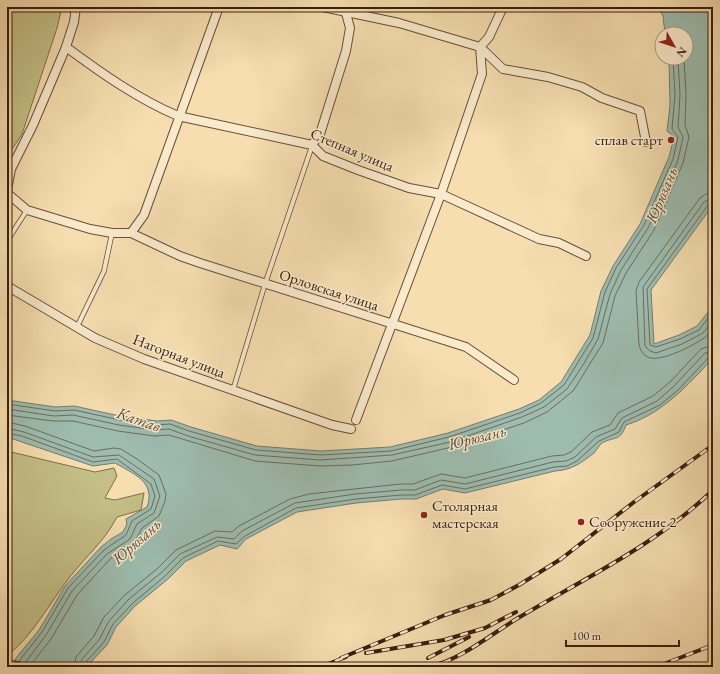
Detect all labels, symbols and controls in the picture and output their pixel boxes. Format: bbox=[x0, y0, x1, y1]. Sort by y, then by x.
north arrow bbox=[654, 26, 694, 66]
text: N bbox=[673, 44, 690, 60]
street label: Степная улица bbox=[308, 123, 397, 176]
place label: сплав старт bbox=[595, 130, 663, 149]
marker: сплав старт bbox=[666, 135, 676, 145]
water label: Юрюзань bbox=[640, 164, 683, 227]
street label: Орловская улица bbox=[277, 265, 381, 315]
street label: Нагорная улица bbox=[130, 329, 228, 382]
water label: Катав bbox=[113, 402, 164, 437]
water label: Юрюзань bbox=[445, 420, 508, 455]
place label: Столярная мастерская bbox=[432, 496, 499, 532]
marker: Столярная мастерская bbox=[419, 510, 429, 520]
place label: Сооружение 2 bbox=[589, 512, 677, 531]
water label: Юрюзань bbox=[107, 514, 165, 570]
marker: Сооружение 2 bbox=[576, 517, 586, 527]
scale bar bbox=[566, 622, 679, 648]
text: 100 m bbox=[572, 628, 602, 644]

